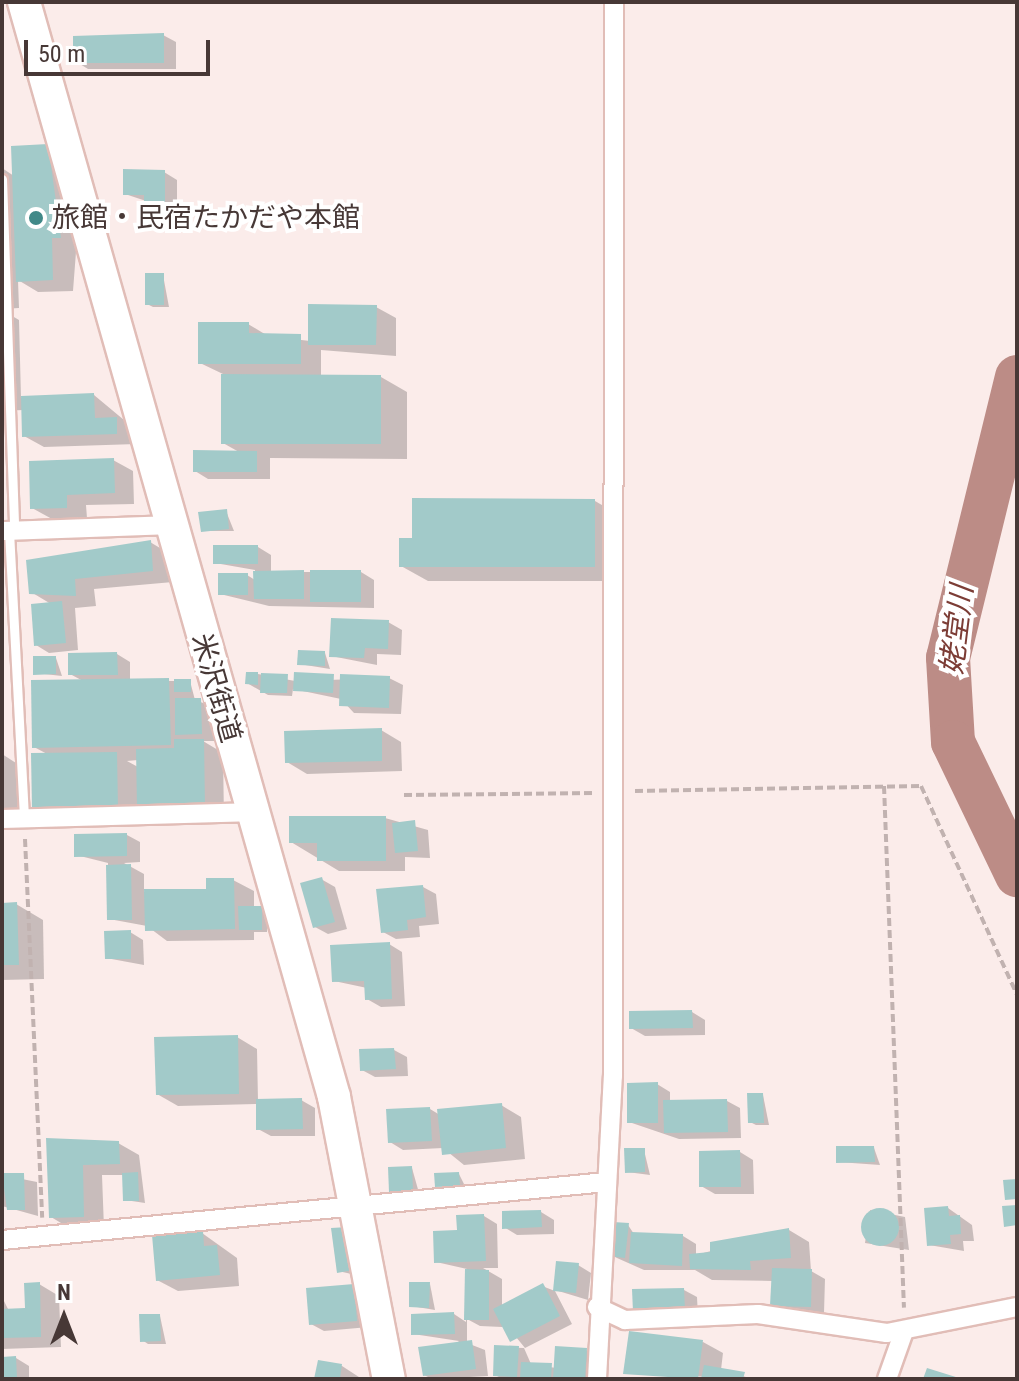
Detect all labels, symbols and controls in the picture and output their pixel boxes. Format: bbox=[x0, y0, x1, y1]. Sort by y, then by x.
scale bar bbox=[28, 24, 214, 74]
text: 50 m bbox=[38, 40, 85, 68]
place label: 旅館・民宿たかだや本館 bbox=[52, 201, 360, 235]
marker: 旅館・民宿たかだや本館 bbox=[27, 209, 45, 227]
water label: 姥堂川 bbox=[934, 583, 980, 677]
street label: 米沢街道 bbox=[184, 630, 248, 746]
north arrow bbox=[24, 1277, 104, 1357]
text: N bbox=[57, 1280, 71, 1305]

